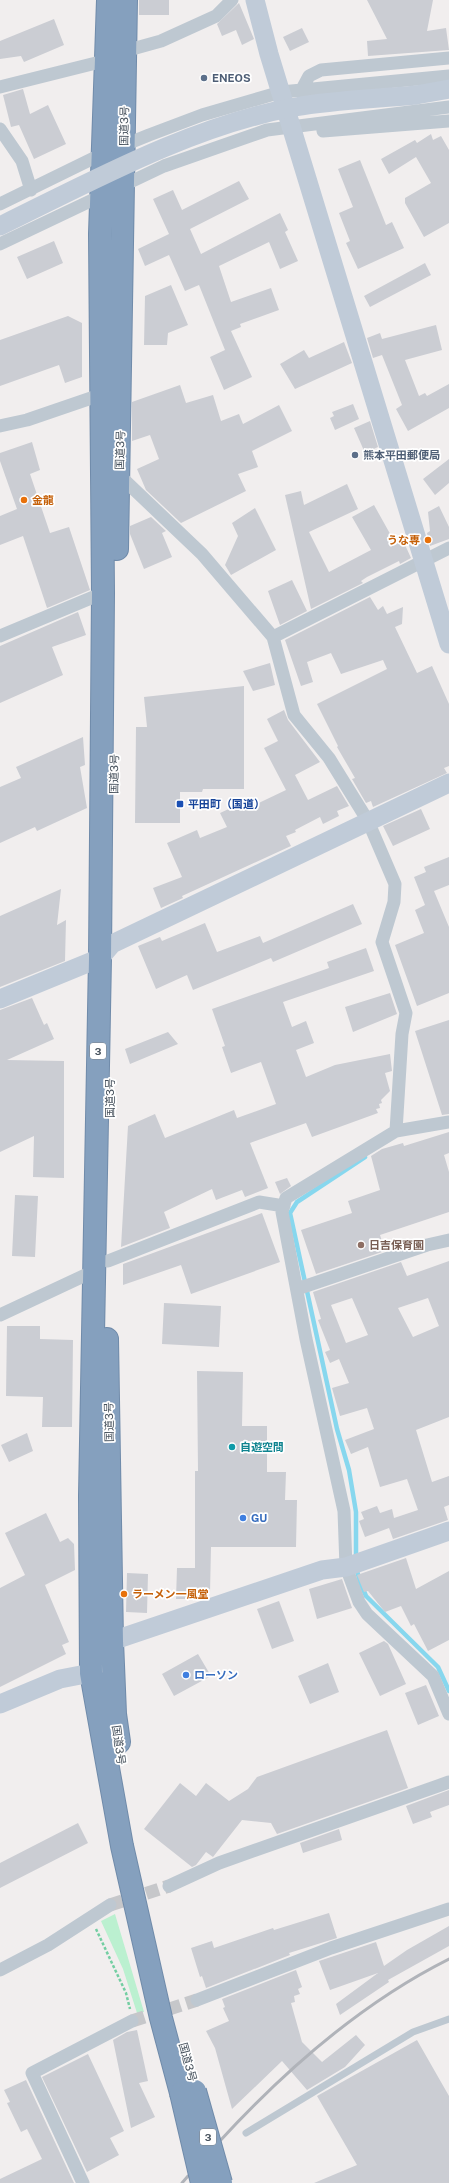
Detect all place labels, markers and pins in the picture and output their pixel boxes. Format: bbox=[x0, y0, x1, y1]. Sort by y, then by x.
place label: ENEOS bbox=[212, 72, 251, 84]
marker: ENEOS bbox=[199, 73, 209, 83]
place label: 熊本平田郵便局 bbox=[363, 449, 440, 461]
marker: 熊本平田郵便局 bbox=[350, 450, 360, 460]
place label: 金龍 bbox=[32, 494, 54, 506]
marker: 金龍 bbox=[19, 495, 29, 505]
place label: うな専 bbox=[387, 534, 420, 546]
marker: うな専 bbox=[423, 535, 433, 545]
place label: 平田町（国道） bbox=[188, 798, 265, 810]
marker: 平田町（国道） bbox=[175, 799, 185, 809]
place label: 日吉保育園 bbox=[369, 1239, 424, 1251]
marker: 日吉保育園 bbox=[356, 1240, 366, 1250]
place label: 自遊空間 bbox=[240, 1441, 284, 1453]
marker: 自遊空間 bbox=[227, 1442, 237, 1452]
place label: GU bbox=[251, 1512, 267, 1524]
marker: GU bbox=[238, 1513, 248, 1523]
place label: ラーメン一風堂 bbox=[132, 1588, 209, 1600]
marker: ラーメン一風堂 bbox=[119, 1589, 129, 1599]
place label: ローソン bbox=[194, 1669, 238, 1681]
marker: ローソン bbox=[181, 1670, 191, 1680]

